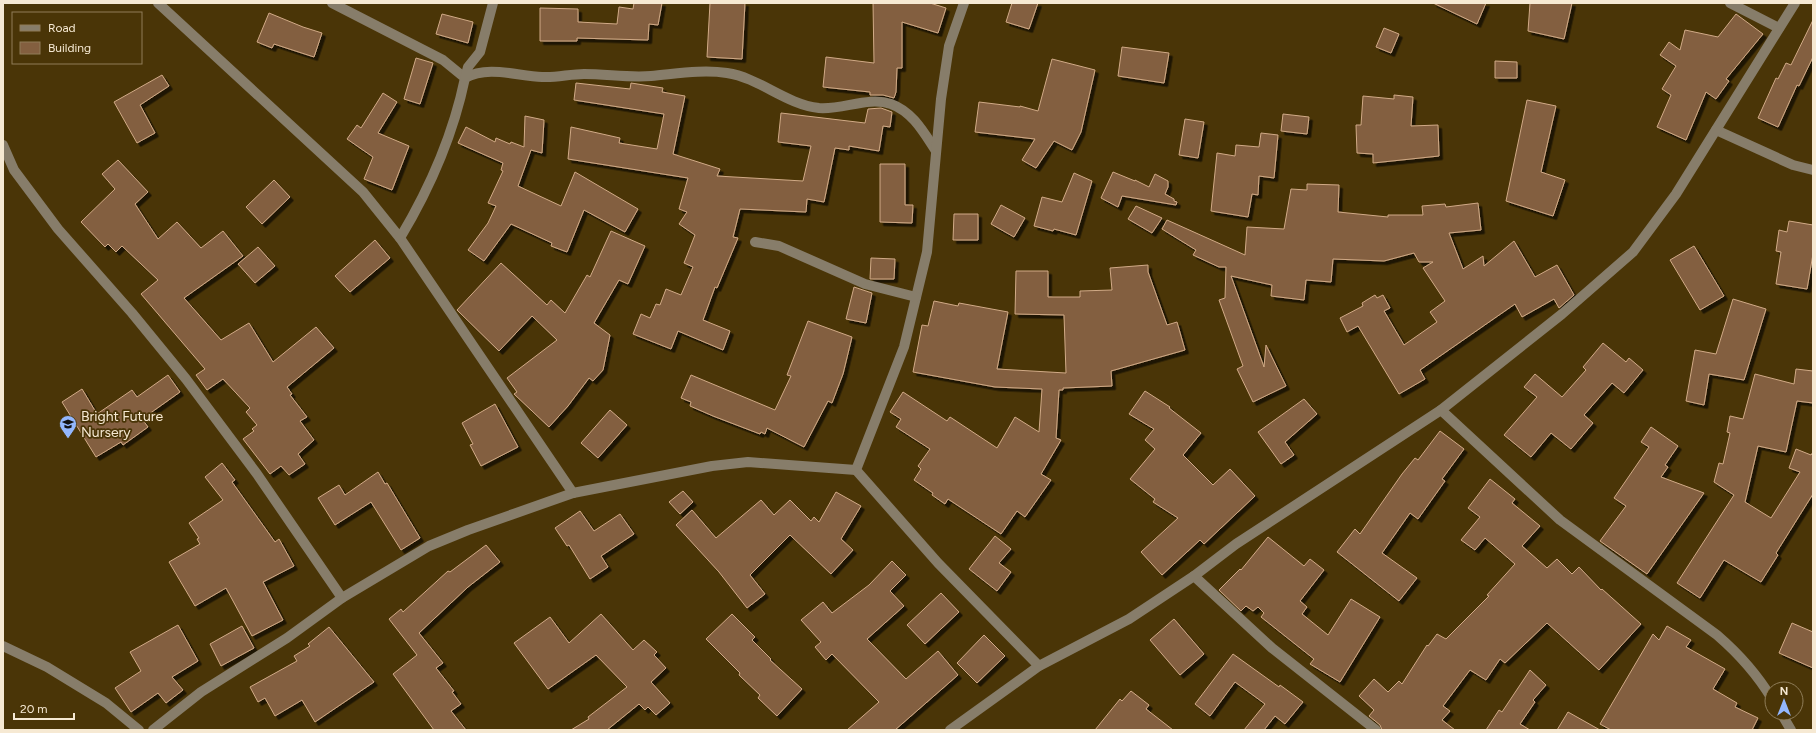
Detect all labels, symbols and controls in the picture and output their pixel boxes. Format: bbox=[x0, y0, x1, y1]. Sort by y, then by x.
legend bbox=[12, 12, 142, 64]
text: Road bbox=[48, 21, 76, 35]
text: Building bbox=[48, 41, 91, 55]
place label: Bright Future Nursery bbox=[81, 408, 163, 441]
school or university icon: Bright Future Nursery bbox=[58, 414, 78, 439]
north arrow bbox=[1764, 681, 1804, 721]
text: N bbox=[1780, 685, 1788, 698]
scale bar bbox=[14, 695, 74, 721]
text: 20 m bbox=[20, 702, 48, 716]

